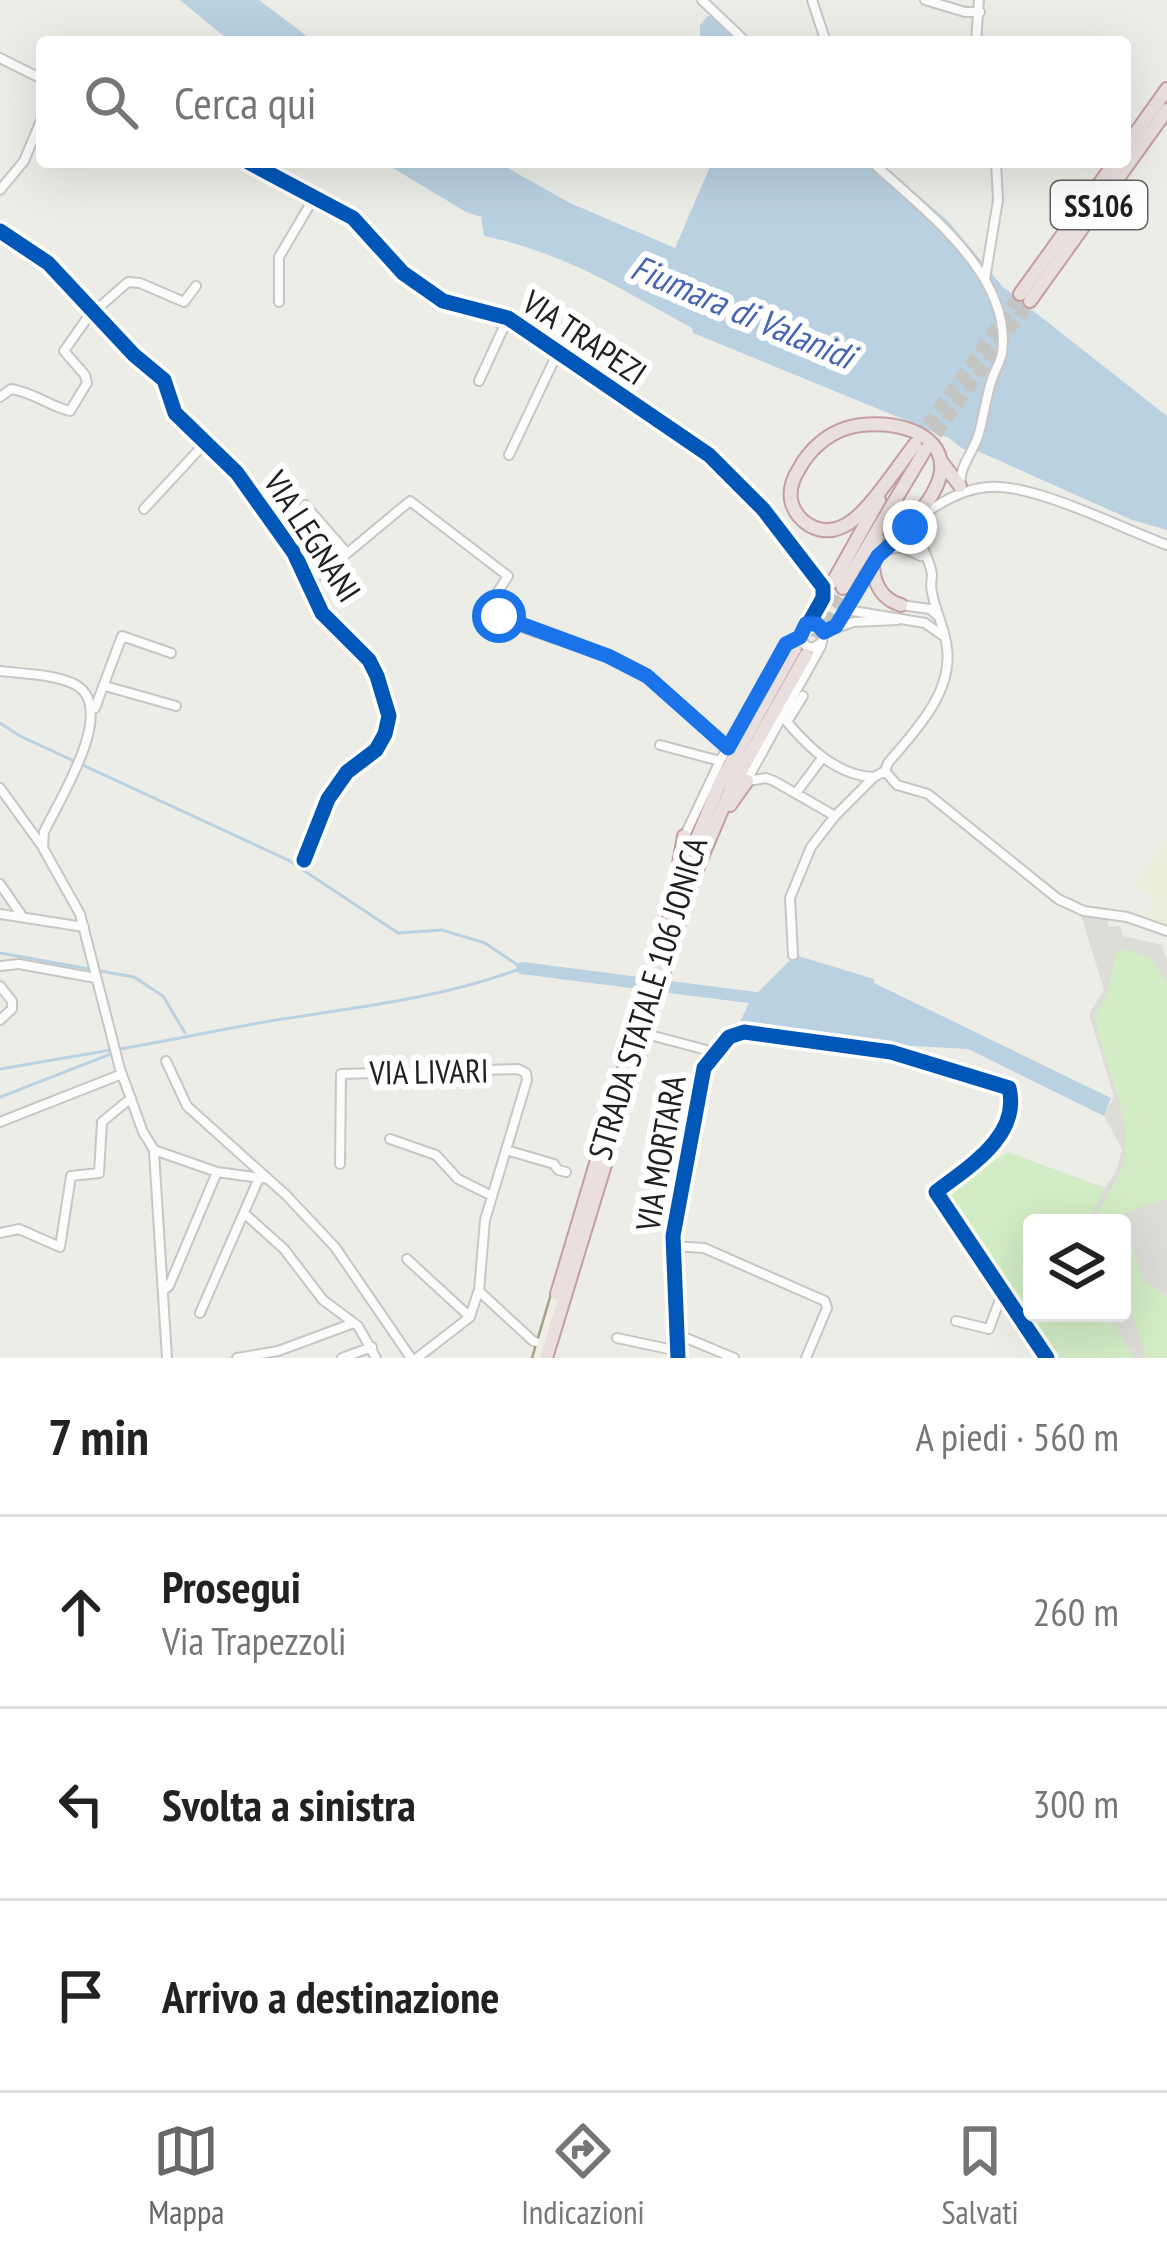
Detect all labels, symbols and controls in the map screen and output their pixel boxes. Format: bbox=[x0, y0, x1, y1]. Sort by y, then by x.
search box bbox=[36, 36, 1131, 168]
icon: search bbox=[78, 69, 144, 135]
text: Cerca qui bbox=[174, 73, 317, 131]
road number: SS106 bbox=[1051, 181, 1147, 229]
water label: Fiumara di Valanidi bbox=[624, 243, 865, 381]
street label: VIA TRAPEZI bbox=[514, 279, 655, 394]
street label: VIA LEGNANI bbox=[254, 462, 371, 610]
route end bbox=[883, 500, 937, 554]
route start bbox=[472, 589, 526, 643]
street label: STRADA STATALE 106 JONICA bbox=[577, 831, 717, 1164]
street label: VIA LIVARI bbox=[368, 1048, 489, 1094]
street label: VIA MORTARA bbox=[625, 1072, 695, 1235]
map controls bbox=[1023, 1214, 1131, 1322]
button: layers bbox=[1023, 1214, 1131, 1322]
text: 7 min bbox=[48, 1403, 149, 1469]
text: A piedi · 560 m bbox=[916, 1411, 1119, 1462]
text: Prosegui bbox=[162, 1557, 301, 1615]
icon: ahead bbox=[48, 1579, 114, 1645]
text: 260 m bbox=[1033, 1586, 1119, 1637]
text: Via Trapezzoli bbox=[162, 1615, 347, 1666]
icon: left bbox=[48, 1771, 114, 1837]
text: Svolta a sinistra bbox=[162, 1775, 416, 1833]
text: 300 m bbox=[1033, 1778, 1119, 1829]
icon: arrive bbox=[48, 1963, 114, 2029]
text: Arrivo a destinazione bbox=[162, 1967, 500, 2025]
tab: Mappa bbox=[148, 2118, 224, 2233]
tab: Indicazioni bbox=[521, 2118, 645, 2233]
tab: Salvati bbox=[941, 2118, 1019, 2233]

